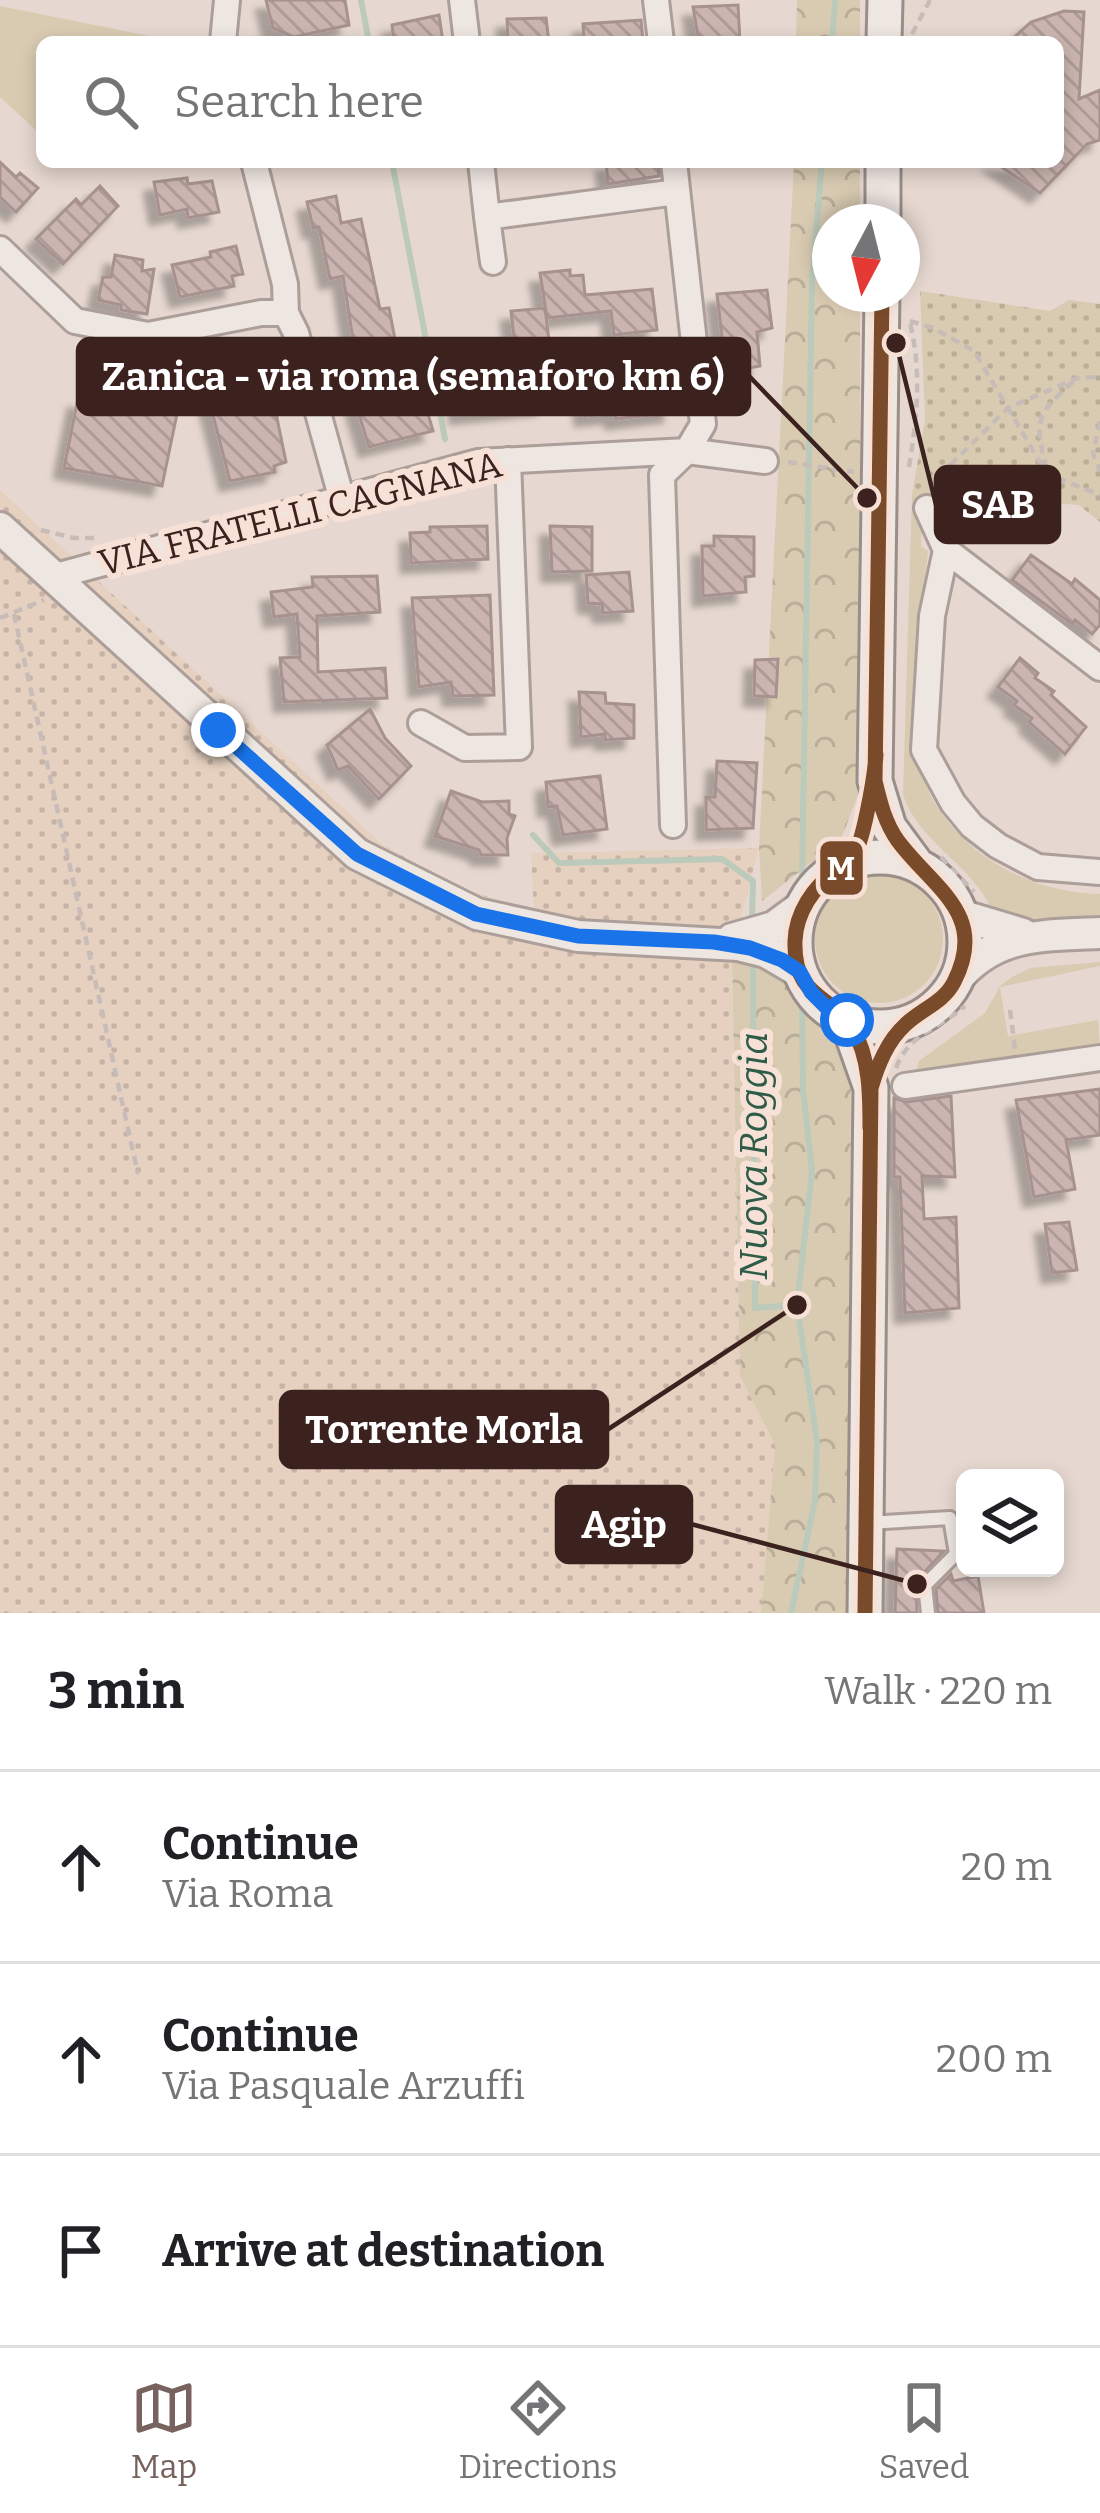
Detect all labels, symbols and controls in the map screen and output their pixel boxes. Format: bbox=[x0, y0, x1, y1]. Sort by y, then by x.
search box bbox=[36, 36, 1064, 168]
icon: search bbox=[78, 69, 144, 135]
text: Search here bbox=[174, 75, 424, 129]
north arrow bbox=[812, 204, 920, 312]
callout: Zanica - via roma (semaforo km 6) bbox=[78, 339, 749, 414]
text: Zanica - via roma (semaforo km 6) bbox=[101, 354, 725, 400]
street label: VIA FRATELLI CAGNANA bbox=[94, 442, 507, 585]
callout: SAB bbox=[936, 467, 1059, 542]
text: SAB bbox=[961, 482, 1035, 528]
route end bbox=[191, 703, 245, 757]
line badge: M bbox=[818, 839, 865, 897]
text: M bbox=[827, 849, 855, 889]
route start bbox=[820, 993, 874, 1047]
water label: Nuova Roggia bbox=[731, 1032, 777, 1280]
callout: Torrente Morla bbox=[281, 1392, 607, 1467]
text: Torrente Morla bbox=[305, 1407, 583, 1453]
map controls bbox=[956, 1469, 1064, 1577]
button: layers bbox=[956, 1469, 1064, 1577]
callout: Agip bbox=[557, 1487, 691, 1562]
text: Agip bbox=[581, 1502, 667, 1548]
text: 3 min bbox=[48, 1660, 184, 1722]
text: Walk · 220 m bbox=[824, 1668, 1052, 1714]
text: Continue bbox=[162, 1817, 359, 1871]
icon: ahead bbox=[48, 1834, 114, 1900]
text: 20 m bbox=[961, 1844, 1052, 1890]
text: Via Roma bbox=[162, 1871, 333, 1917]
text: Continue bbox=[162, 2009, 359, 2063]
icon: ahead bbox=[48, 2026, 114, 2092]
text: 200 m bbox=[936, 2036, 1052, 2082]
text: Via Pasquale Arzuffi bbox=[162, 2063, 525, 2109]
icon: arrive bbox=[48, 2218, 114, 2284]
text: Arrive at destination bbox=[162, 2224, 604, 2278]
tab: Map bbox=[131, 2375, 197, 2487]
tab: Directions bbox=[459, 2375, 617, 2487]
tab: Saved bbox=[879, 2375, 969, 2487]

